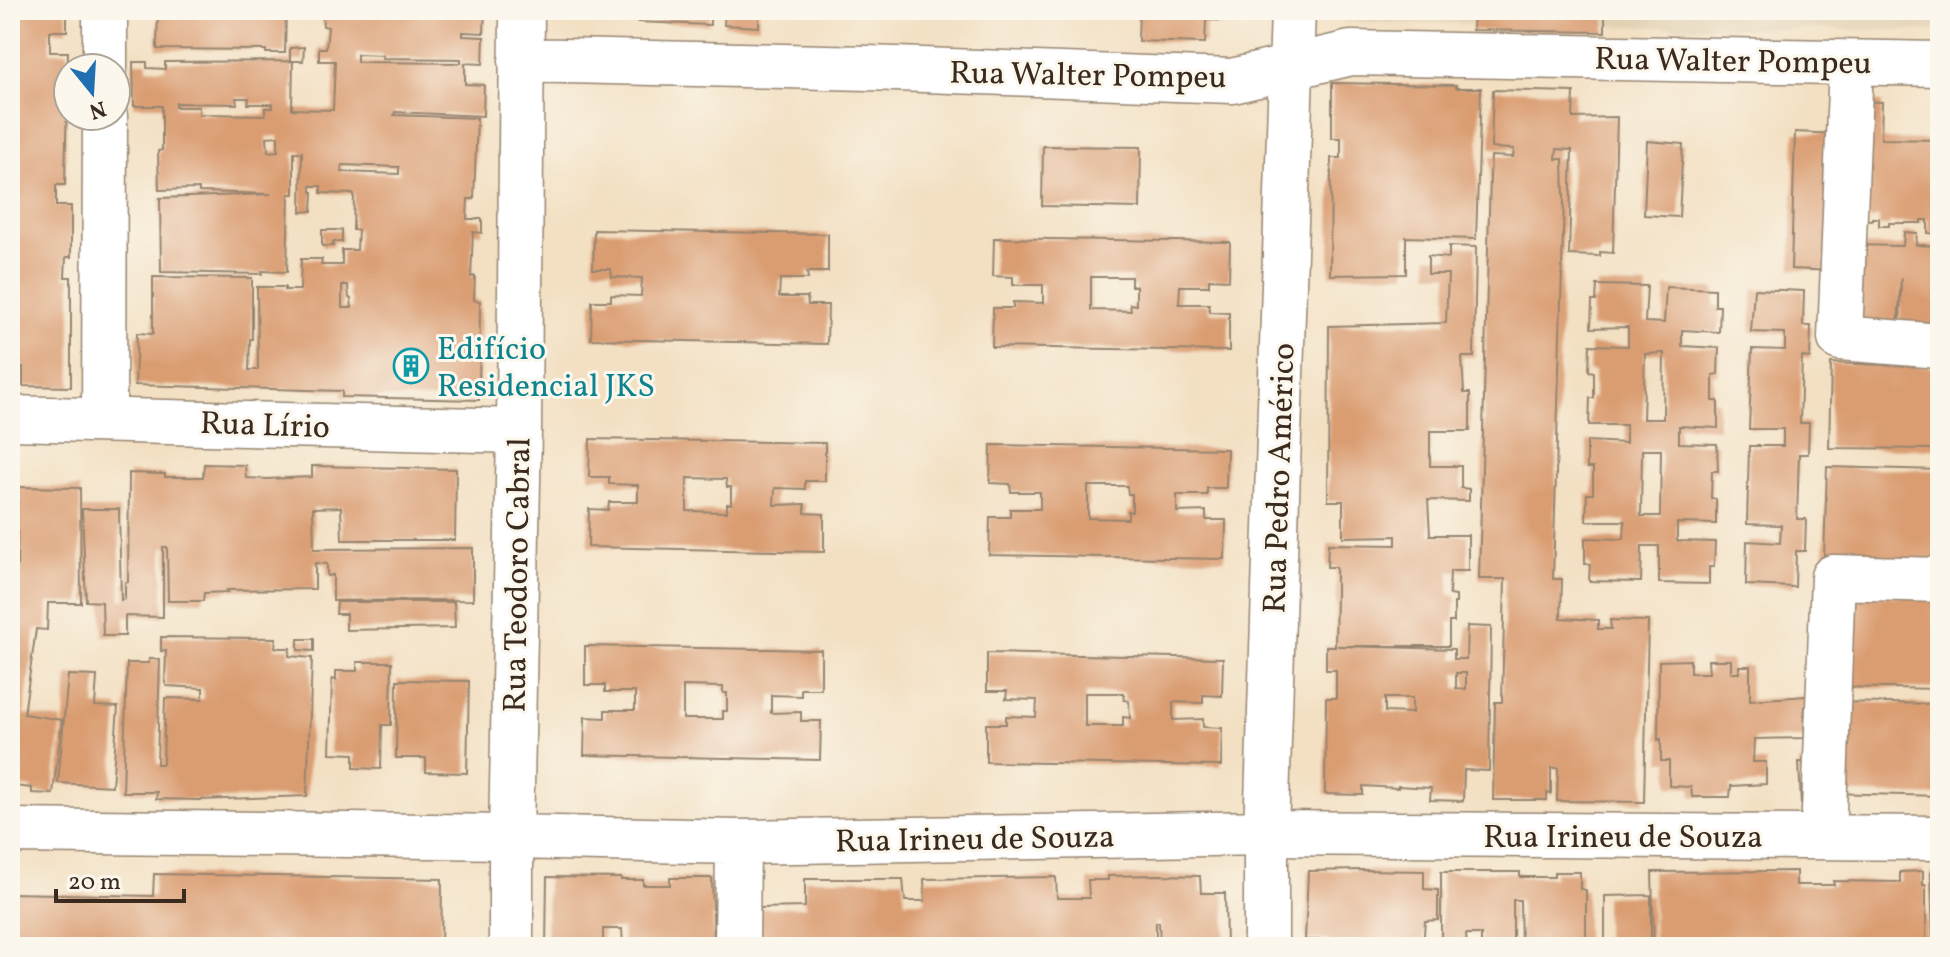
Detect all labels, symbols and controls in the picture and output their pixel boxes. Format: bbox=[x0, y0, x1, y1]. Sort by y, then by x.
street label: Rua Walter Pompeu bbox=[1594, 39, 1872, 87]
north arrow bbox=[52, 52, 132, 132]
street label: Rua Walter Pompeu bbox=[949, 53, 1227, 101]
text: N bbox=[85, 91, 110, 126]
place label: Edifício Residencial JKS bbox=[437, 329, 655, 410]
street label: Rua Pedro Américo bbox=[1254, 342, 1308, 614]
building icon: Edifício Residencial JKS bbox=[392, 347, 430, 385]
street label: Rua Lírio bbox=[199, 403, 331, 451]
street label: Rua Teodoro Cabral bbox=[495, 437, 543, 713]
street label: Rua Irineu de Souza bbox=[835, 817, 1115, 865]
street label: Rua Irineu de Souza bbox=[1483, 817, 1763, 861]
scale bar bbox=[56, 853, 184, 903]
text: 20 m bbox=[68, 866, 121, 900]

